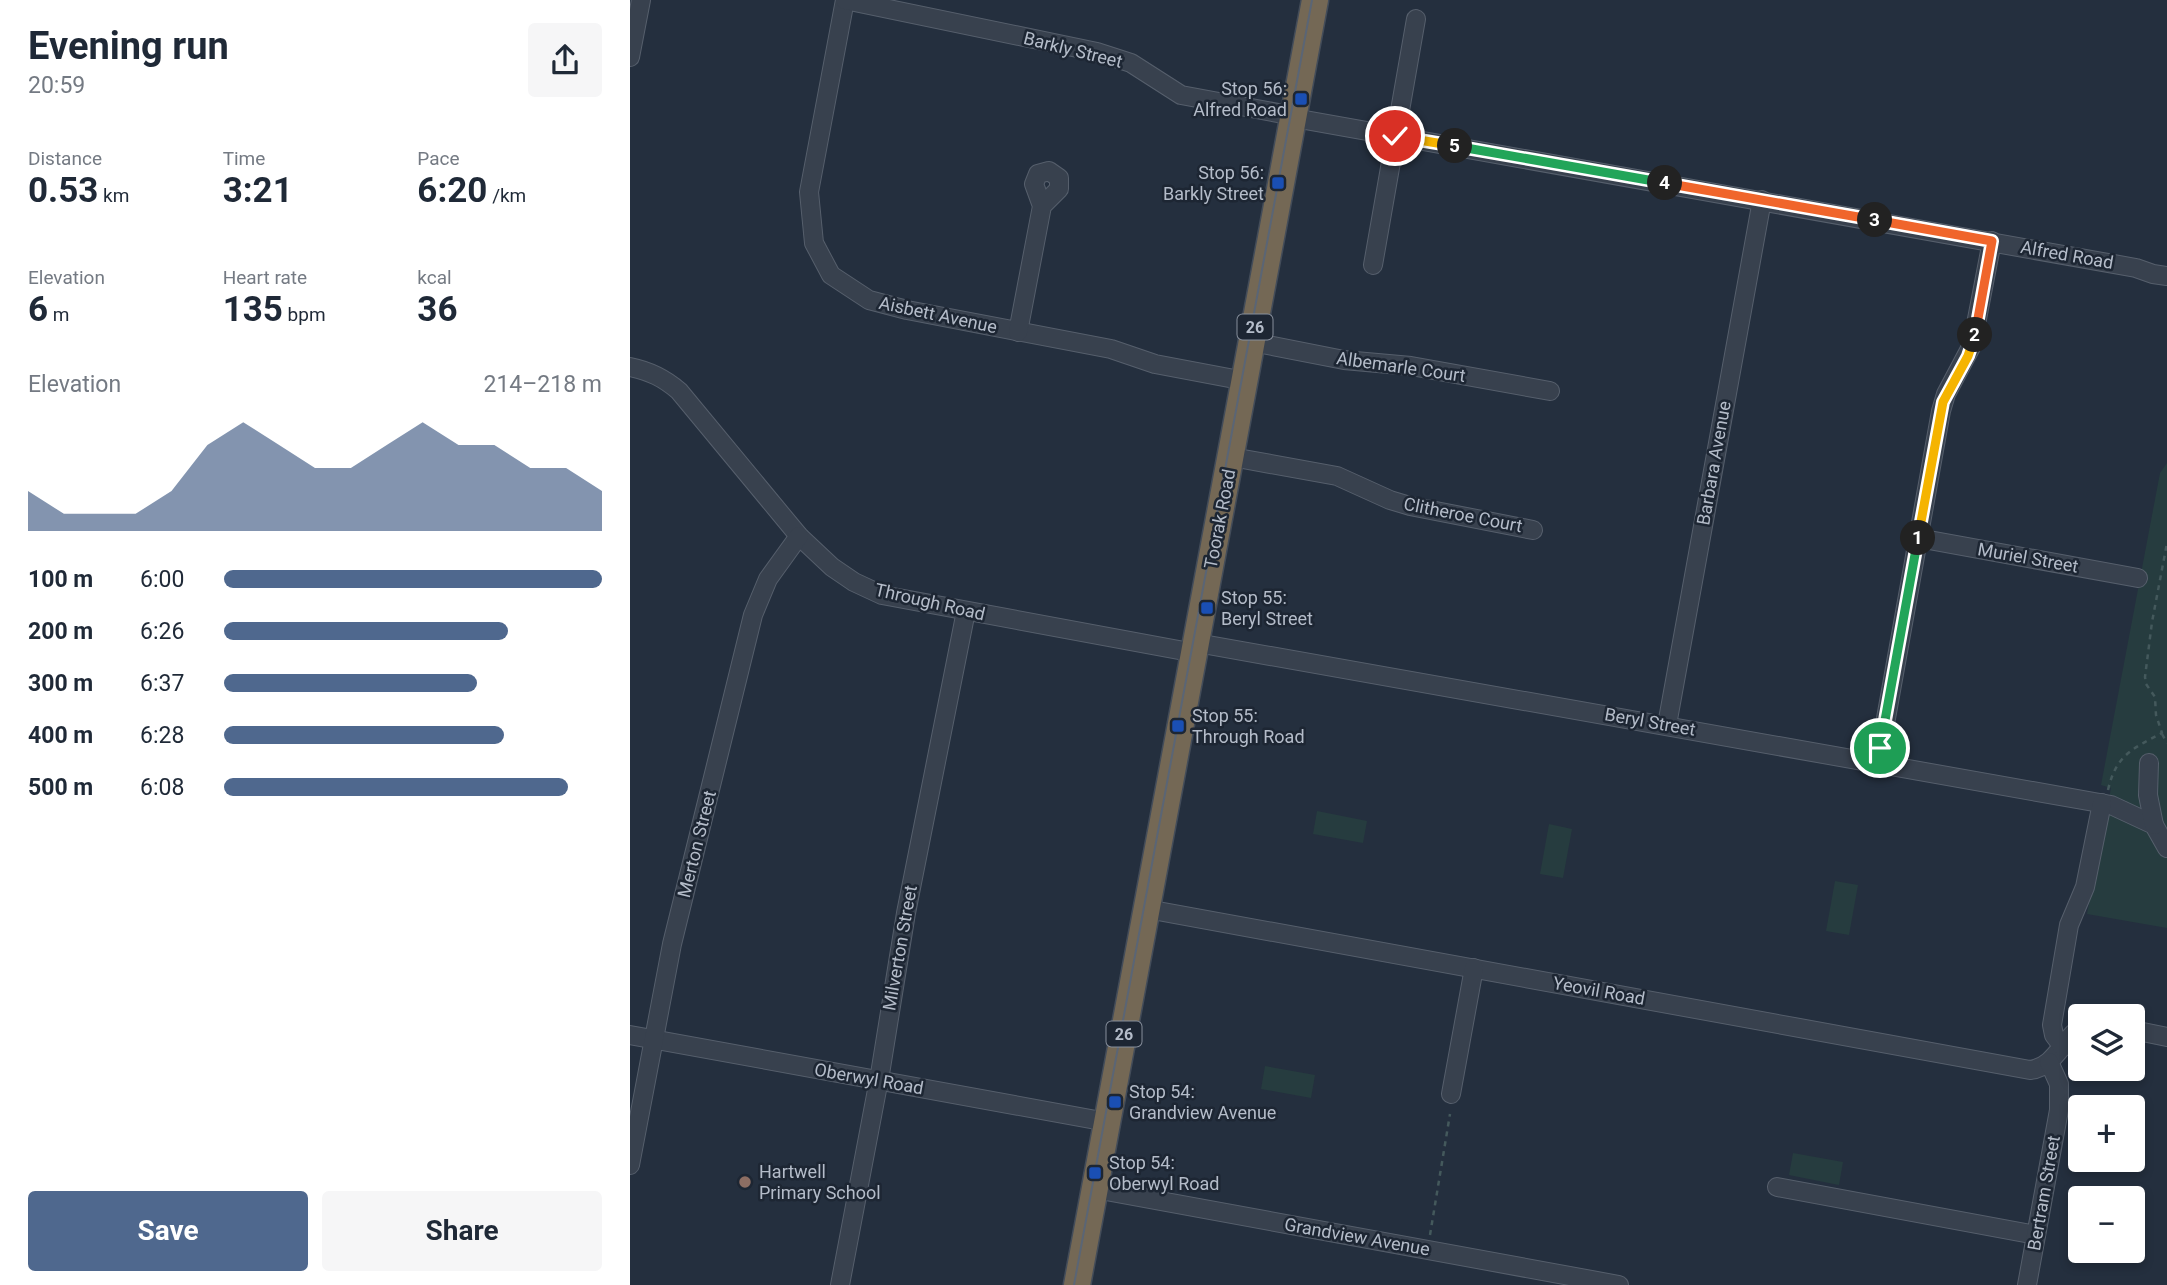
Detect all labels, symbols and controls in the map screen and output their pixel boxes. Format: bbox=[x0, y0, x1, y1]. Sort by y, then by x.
button: share bbox=[528, 23, 602, 97]
text: Evening run bbox=[28, 24, 229, 68]
street label: Barkly Street bbox=[1022, 27, 1125, 72]
text: 20:59 bbox=[28, 72, 85, 99]
place label: Stop 56: Alfred Road bbox=[1193, 78, 1287, 120]
marker: Stop 56: Alfred Road bbox=[1293, 91, 1309, 107]
pin bbox=[1365, 106, 1425, 166]
icon: check bbox=[1376, 117, 1414, 155]
pin: 5 bbox=[1438, 128, 1472, 164]
text: 5 bbox=[1449, 134, 1460, 157]
text: Distance bbox=[28, 147, 102, 170]
text: Time bbox=[223, 147, 265, 170]
text: Pace bbox=[417, 147, 460, 170]
place label: Stop 56: Barkly Street bbox=[1163, 162, 1264, 204]
pin: 4 bbox=[1648, 166, 1682, 200]
text: 0.53 bbox=[28, 170, 98, 211]
text: 3:21 bbox=[223, 170, 293, 211]
text: 6:20 bbox=[417, 170, 487, 211]
text: 4 bbox=[1659, 171, 1670, 194]
marker: Stop 56: Barkly Street bbox=[1270, 175, 1286, 191]
text: km bbox=[98, 184, 129, 207]
text: /km bbox=[487, 184, 526, 207]
pin: 3 bbox=[1858, 202, 1892, 238]
text: 3 bbox=[1869, 208, 1880, 231]
street label: Alfred Road bbox=[2019, 236, 2115, 273]
text: Elevation bbox=[28, 266, 105, 289]
text: Heart rate bbox=[223, 266, 307, 289]
text: kcal bbox=[417, 266, 452, 289]
text: 6 bbox=[28, 289, 48, 330]
text: 135 bbox=[223, 289, 283, 330]
text: 36 bbox=[417, 289, 458, 330]
street label: Aisbett Avenue bbox=[877, 292, 999, 337]
text: m bbox=[48, 303, 69, 326]
text: bpm bbox=[283, 303, 326, 326]
road number: 26 bbox=[1238, 314, 1272, 340]
pin: 2 bbox=[1958, 318, 1992, 352]
text: 2 bbox=[1969, 323, 1980, 346]
street label: Albemarle Court bbox=[1335, 347, 1467, 386]
text: Elevation bbox=[28, 371, 121, 398]
text: 214–218 m bbox=[483, 371, 602, 398]
street label: Barbara Avenue bbox=[1692, 399, 1735, 527]
street label: Toorak Road bbox=[1200, 467, 1239, 570]
street label: Clitheroe Court bbox=[1402, 493, 1524, 536]
pin: 1 bbox=[1900, 520, 1936, 556]
text: 1 bbox=[1912, 526, 1923, 549]
street label: Muriel Street bbox=[1976, 538, 2080, 577]
text: 100 m bbox=[28, 566, 93, 593]
text: 6:00 bbox=[140, 566, 184, 593]
street label: Through Road bbox=[873, 579, 987, 624]
place label: Stop 55: Beryl Street bbox=[1221, 587, 1313, 629]
marker: Stop 55: Beryl Street bbox=[1199, 600, 1215, 616]
text: 200 m bbox=[28, 618, 93, 645]
text: 6:26 bbox=[140, 618, 184, 645]
text: 300 m bbox=[28, 670, 93, 697]
text: 6:37 bbox=[140, 670, 184, 697]
street label: Beryl Street bbox=[1603, 703, 1697, 740]
place label: Stop 55: Through Road bbox=[1192, 705, 1305, 747]
marker: Stop 55: Through Road bbox=[1170, 718, 1186, 734]
pin bbox=[1850, 718, 1910, 778]
text: 400 m bbox=[28, 722, 93, 749]
text: 6:28 bbox=[140, 722, 184, 749]
icon: arrive bbox=[1861, 729, 1899, 767]
text: 500 m bbox=[28, 774, 93, 801]
text: 6:08 bbox=[140, 774, 184, 801]
street label: Merton Street bbox=[673, 788, 720, 900]
street label: Milverton Street bbox=[878, 883, 921, 1012]
street label: Yeovil Road bbox=[1551, 972, 1647, 1009]
map controls bbox=[2068, 1004, 2145, 1263]
button: layers bbox=[2068, 1004, 2145, 1081]
road number: 26 bbox=[1106, 1022, 1142, 1046]
street label: Oberwyl Road bbox=[813, 1059, 925, 1098]
place label: Stop 54: Grandview Avenue bbox=[1129, 1081, 1276, 1123]
marker: Stop 54: Grandview Avenue bbox=[1107, 1094, 1123, 1110]
button: + bbox=[2068, 1095, 2145, 1172]
street label: Bertram Street bbox=[2023, 1134, 2064, 1252]
place label: Stop 54: Oberwyl Road bbox=[1109, 1152, 1219, 1194]
place label: Hartwell Primary School bbox=[759, 1161, 881, 1203]
marker: Stop 54: Oberwyl Road bbox=[1087, 1165, 1103, 1181]
marker: Hartwell Primary School bbox=[737, 1174, 753, 1190]
button: − bbox=[2068, 1186, 2145, 1263]
button: Save bbox=[28, 1191, 308, 1271]
button: Share bbox=[322, 1191, 602, 1271]
street label: Grandview Avenue bbox=[1283, 1213, 1431, 1260]

